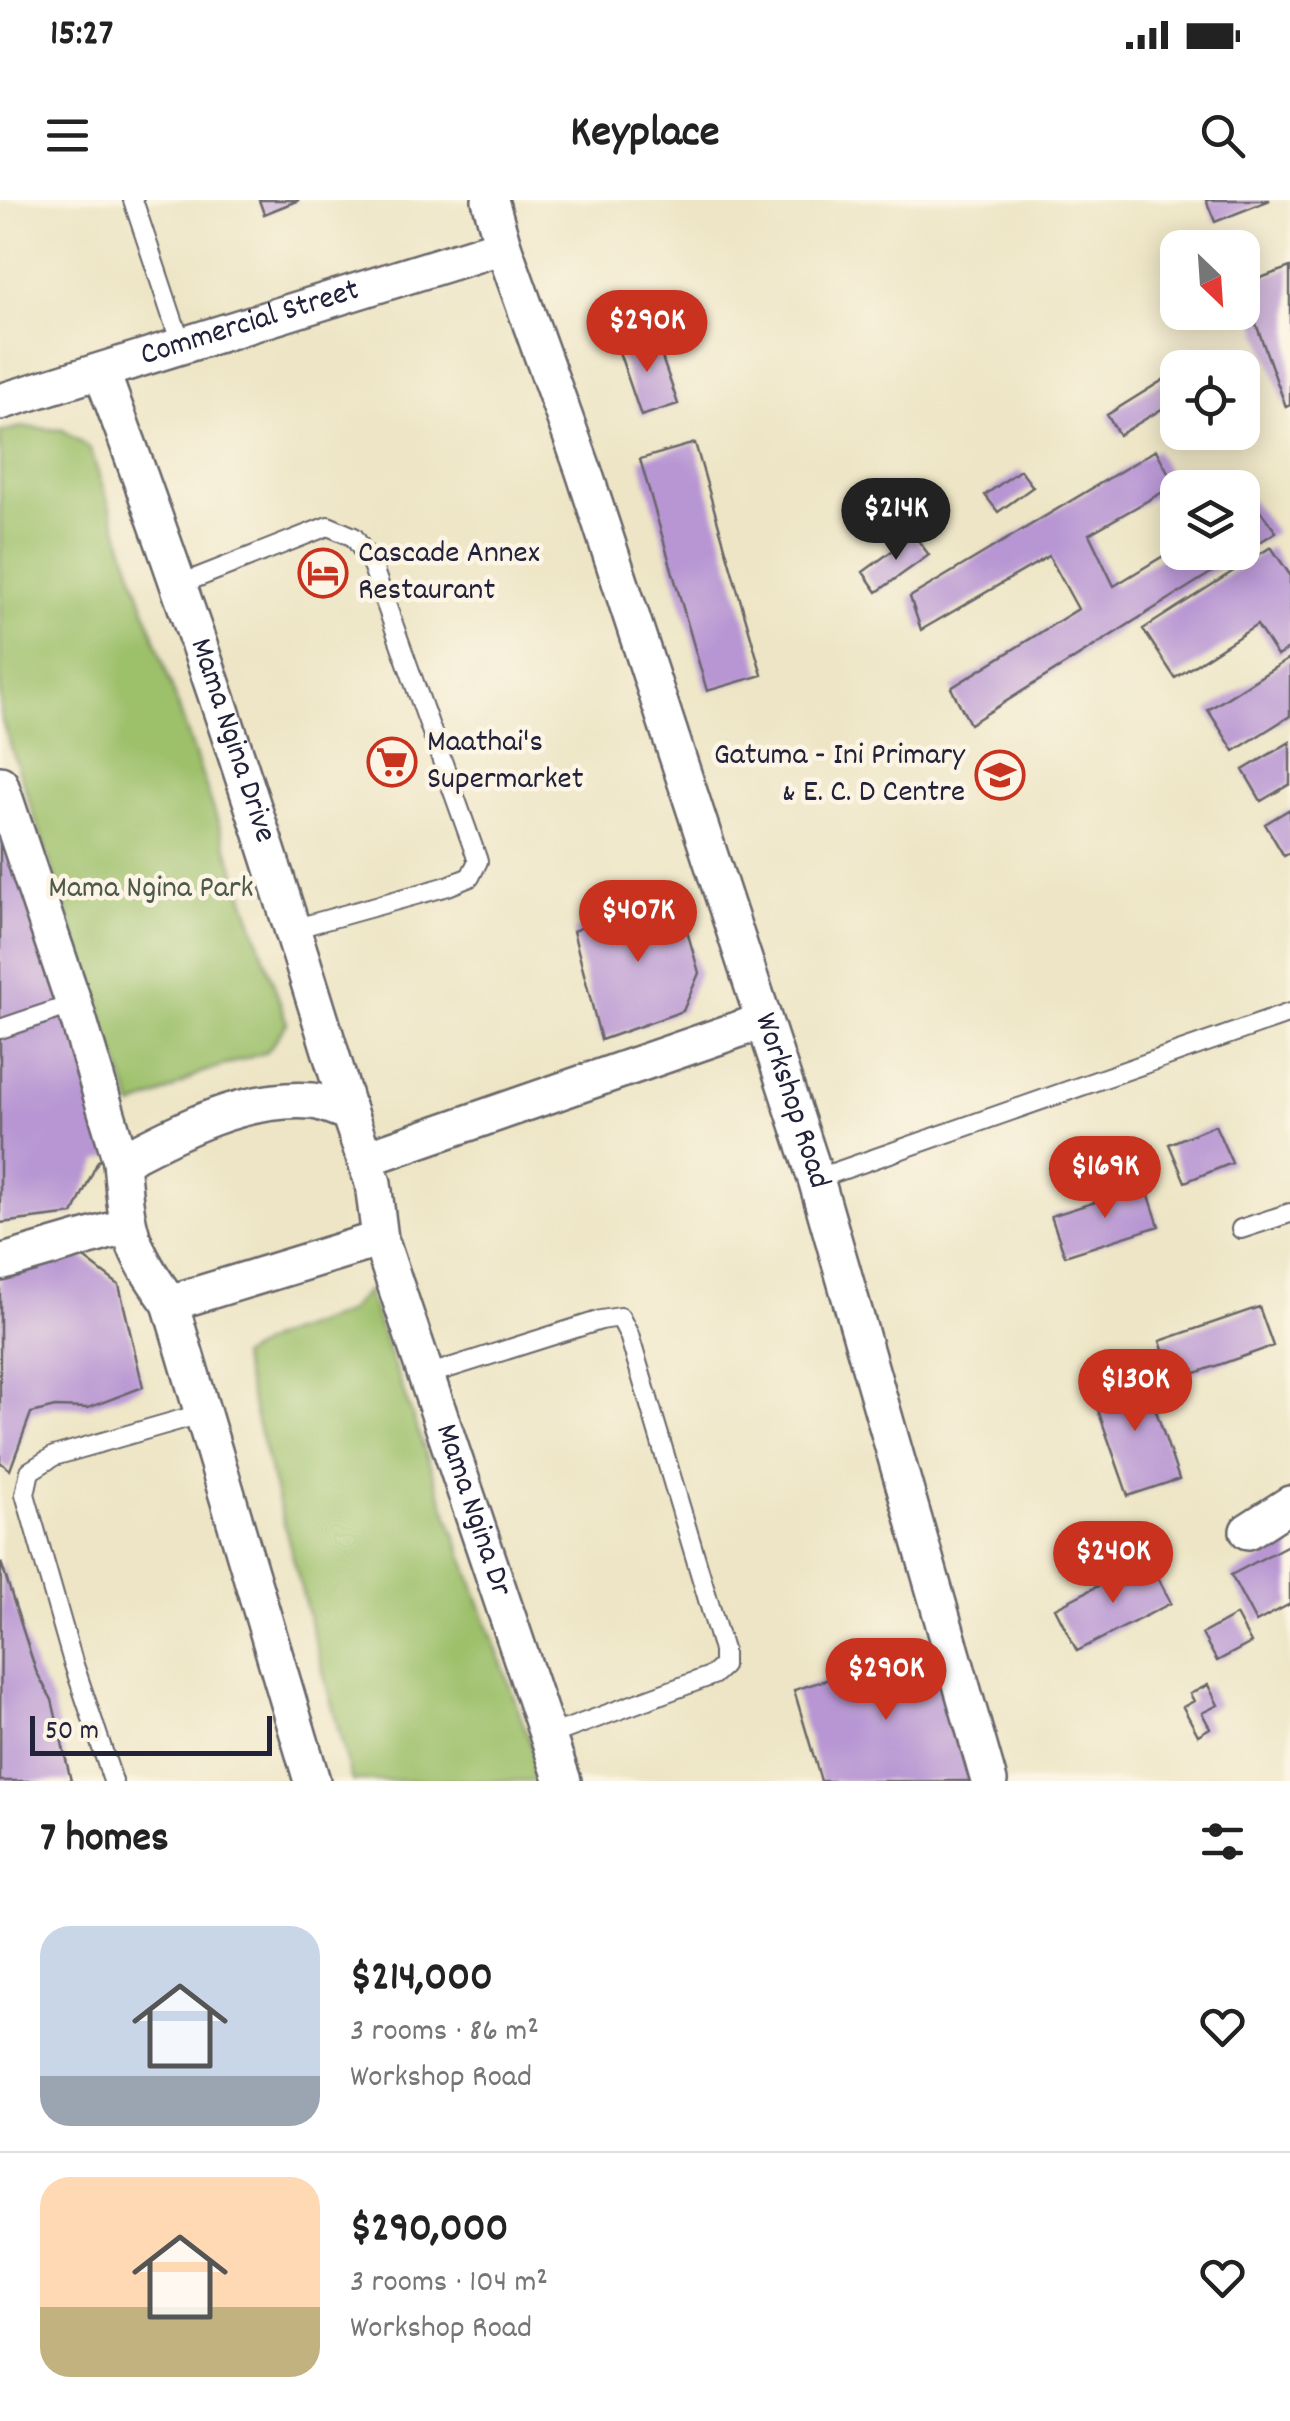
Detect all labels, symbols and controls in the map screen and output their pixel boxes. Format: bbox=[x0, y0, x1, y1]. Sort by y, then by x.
text: 15:27 bbox=[50, 8, 113, 63]
text: Keyplace bbox=[570, 103, 720, 167]
icon: menu bbox=[40, 108, 95, 163]
icon: search bbox=[1195, 108, 1250, 163]
north arrow bbox=[1160, 230, 1260, 330]
map controls bbox=[1160, 230, 1260, 570]
street label: Commercial Street bbox=[135, 269, 365, 380]
pin: $290K bbox=[577, 290, 717, 375]
text: $290K bbox=[608, 299, 686, 345]
button: locate bbox=[1160, 350, 1260, 450]
button: layers bbox=[1160, 470, 1260, 570]
pin: $214K bbox=[826, 478, 966, 563]
text: $214K bbox=[863, 487, 929, 533]
place label: Cascade Annex Restaurant bbox=[358, 532, 540, 615]
hotel icon: Cascade Annex Restaurant bbox=[297, 547, 349, 599]
street label: Mama Ngina Drive bbox=[176, 633, 286, 849]
place label: Maathai's Supermarket bbox=[427, 721, 584, 804]
place label: Gatuma - Ini Primary & E. C. D Centre bbox=[714, 734, 966, 817]
supermarket icon: Maathai's Supermarket bbox=[366, 736, 418, 788]
school or university icon: Gatuma - Ini Primary & E. C. D Centre bbox=[974, 749, 1026, 801]
park label: Mama Ngina Park bbox=[48, 867, 254, 913]
pin: $407K bbox=[568, 880, 708, 965]
text: $407K bbox=[601, 889, 675, 935]
street label: Workshop Road bbox=[740, 1007, 841, 1194]
pin: $169K bbox=[1035, 1136, 1175, 1221]
text: $169K bbox=[1071, 1145, 1139, 1191]
pin: $130K bbox=[1065, 1349, 1205, 1434]
text: $130K bbox=[1100, 1358, 1170, 1404]
street label: Mama Ngina Dr bbox=[421, 1418, 522, 1603]
pin: $240K bbox=[1043, 1521, 1183, 1606]
text: $240K bbox=[1075, 1530, 1151, 1576]
pin: $290K bbox=[816, 1638, 956, 1723]
text: $290K bbox=[847, 1647, 925, 1693]
scale bar bbox=[30, 1711, 272, 1756]
text: 50 m bbox=[45, 1713, 99, 1753]
text: 7 homes bbox=[40, 1811, 169, 1871]
icon: filters bbox=[1195, 1814, 1250, 1869]
text: $214,000 bbox=[350, 1950, 493, 2010]
icon: home bbox=[120, 1966, 240, 2086]
icon: heart bbox=[1195, 1999, 1250, 2054]
text: 3 rooms · 86 m² bbox=[350, 2010, 539, 2056]
text: Workshop Road bbox=[350, 2056, 532, 2102]
text: $290,000 bbox=[350, 2201, 508, 2261]
icon: home bbox=[120, 2217, 240, 2337]
icon: heart bbox=[1195, 2250, 1250, 2305]
text: 3 rooms · 104 m² bbox=[350, 2261, 548, 2307]
text: Workshop Road bbox=[350, 2307, 532, 2353]

